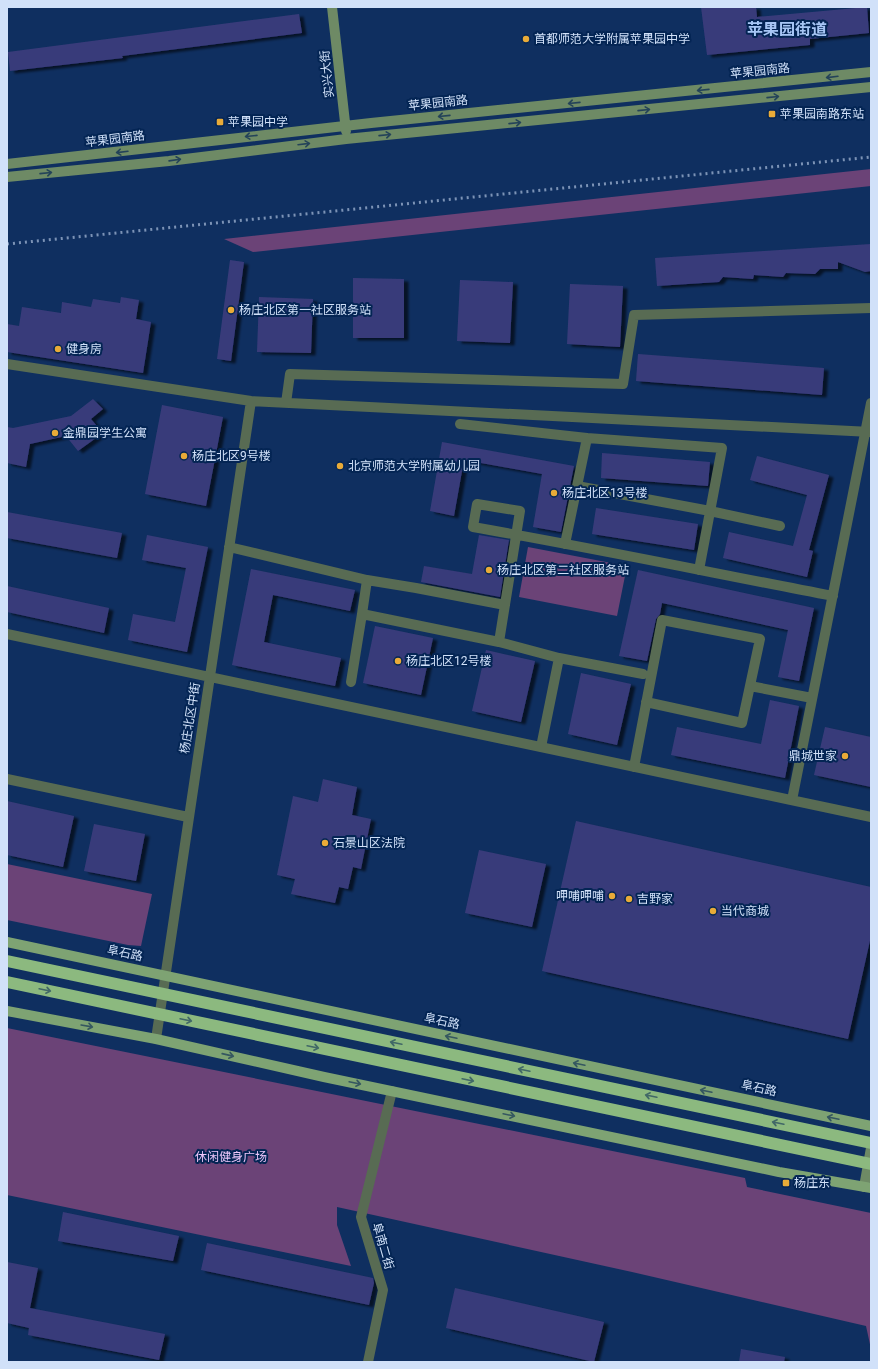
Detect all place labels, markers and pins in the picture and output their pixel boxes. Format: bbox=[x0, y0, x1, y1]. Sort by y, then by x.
place label: 首都师范大学附属苹果园中学 bbox=[534, 32, 690, 46]
marker: 首都师范大学附属苹果园中学 bbox=[521, 34, 531, 44]
place label: 苹果园南路东站 bbox=[780, 107, 864, 121]
marker: 苹果园南路东站 bbox=[767, 109, 777, 119]
place label: 苹果园中学 bbox=[228, 115, 288, 129]
marker: 苹果园中学 bbox=[215, 117, 225, 127]
place label: 杨庄北区第一社区服务站 bbox=[239, 303, 371, 317]
marker: 杨庄北区第一社区服务站 bbox=[226, 305, 236, 315]
place label: 健身房 bbox=[66, 342, 102, 356]
marker: 健身房 bbox=[53, 344, 63, 354]
place label: 金鼎园学生公寓 bbox=[63, 426, 147, 440]
marker: 金鼎园学生公寓 bbox=[50, 428, 60, 438]
place label: 杨庄北区9号楼 bbox=[192, 449, 271, 463]
marker: 杨庄北区9号楼 bbox=[179, 451, 189, 461]
place label: 北京师范大学附属幼儿园 bbox=[348, 459, 480, 473]
marker: 北京师范大学附属幼儿园 bbox=[335, 461, 345, 471]
place label: 杨庄北区13号楼 bbox=[562, 486, 648, 500]
marker: 杨庄北区13号楼 bbox=[549, 488, 559, 498]
place label: 杨庄北区第二社区服务站 bbox=[497, 563, 629, 577]
marker: 杨庄北区第二社区服务站 bbox=[484, 565, 494, 575]
place label: 杨庄北区12号楼 bbox=[406, 654, 492, 668]
marker: 杨庄北区12号楼 bbox=[393, 656, 403, 666]
place label: 鼎城世家 bbox=[789, 749, 837, 763]
marker: 鼎城世家 bbox=[840, 751, 850, 761]
place label: 石景山区法院 bbox=[333, 836, 405, 850]
marker: 石景山区法院 bbox=[320, 838, 330, 848]
place label: 呷哺呷哺 bbox=[556, 889, 604, 903]
marker: 呷哺呷哺 bbox=[607, 891, 617, 901]
place label: 吉野家 bbox=[637, 892, 673, 906]
marker: 吉野家 bbox=[624, 894, 634, 904]
place label: 当代商城 bbox=[721, 904, 769, 918]
marker: 当代商城 bbox=[708, 906, 718, 916]
place label: 杨庄东 bbox=[794, 1176, 830, 1190]
marker: 杨庄东 bbox=[781, 1178, 791, 1188]

